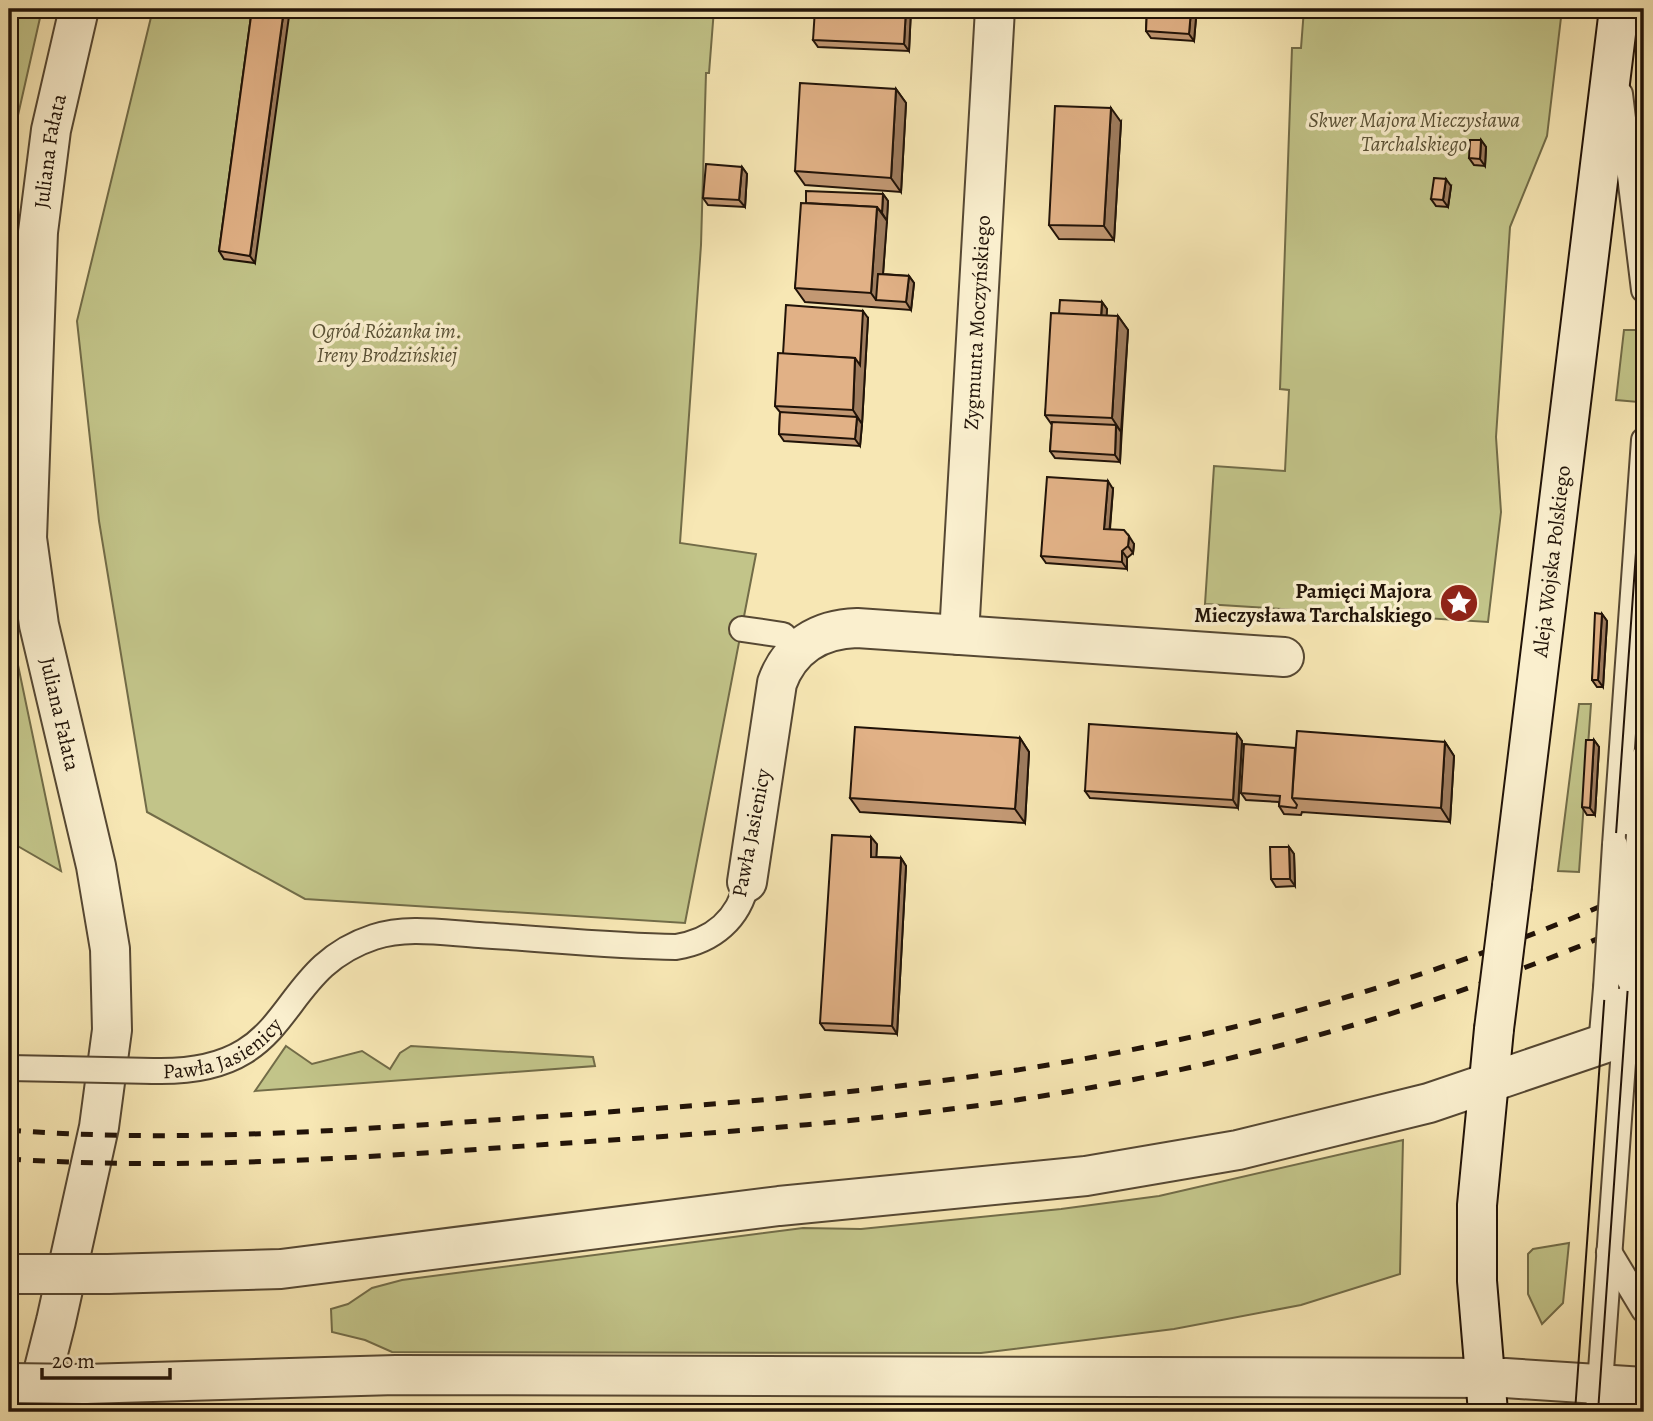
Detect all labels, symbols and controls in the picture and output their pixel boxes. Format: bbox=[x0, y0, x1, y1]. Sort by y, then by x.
street label: Juliana Fałata bbox=[27, 91, 73, 210]
park label: Skwer Majora Mieczysława Tarchalskiego bbox=[1308, 106, 1520, 158]
street label: Zygmunta Moczyńskiego bbox=[957, 214, 997, 431]
park label: Ogród Różanka im. Ireny Brodzińskiej bbox=[312, 317, 462, 369]
street label: Aleja Wojska Polskiego bbox=[1526, 464, 1577, 660]
place label: Pamięci Majora Mieczysława Tarchalskiego bbox=[1194, 577, 1433, 629]
place icon: Pamięci Majora Mieczysława Tarchalskiego bbox=[1438, 582, 1480, 624]
street label: Juliana Fałata bbox=[33, 654, 87, 774]
street label: Pawła Jasienicy bbox=[725, 766, 777, 900]
street label: Pawła Jasienicy bbox=[162, 1011, 289, 1085]
scale bar bbox=[42, 1337, 170, 1381]
text: 20 m bbox=[52, 1347, 95, 1375]

